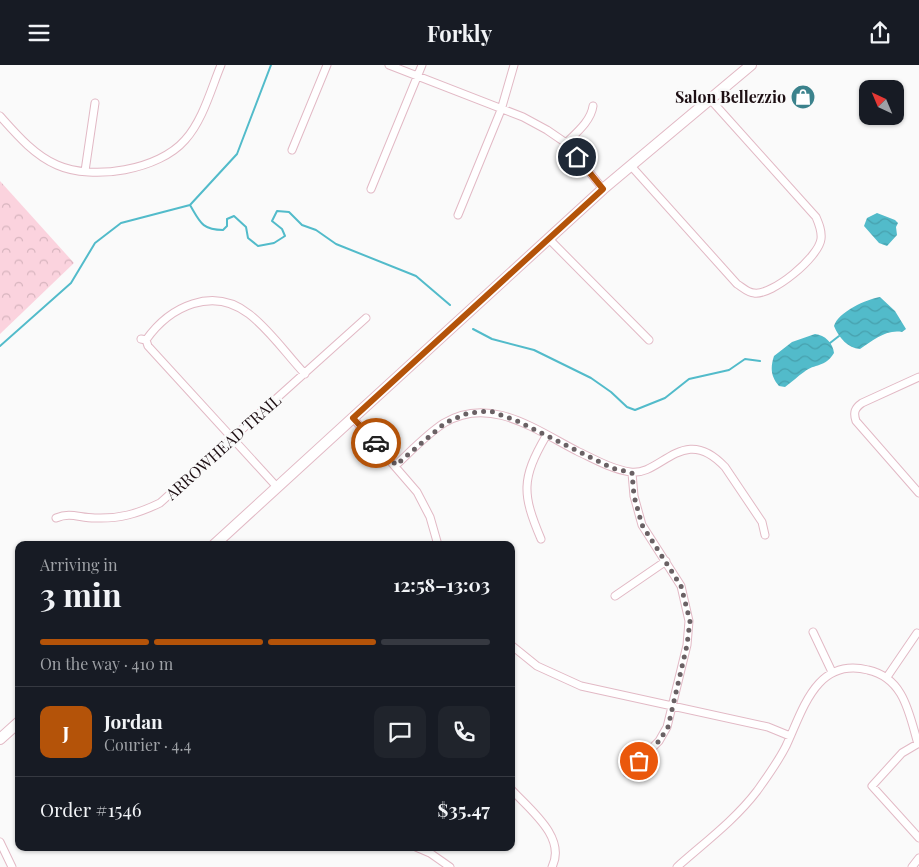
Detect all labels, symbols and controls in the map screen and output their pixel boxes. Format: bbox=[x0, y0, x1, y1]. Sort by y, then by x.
text: Forkly bbox=[427, 18, 492, 48]
icon: menu bbox=[25, 19, 53, 47]
icon: share bbox=[866, 19, 894, 47]
north arrow bbox=[859, 80, 904, 125]
map controls bbox=[859, 80, 904, 125]
shop icon: Salon Bellezzio bbox=[790, 84, 816, 110]
place label: Salon Bellezzio bbox=[675, 86, 786, 107]
pin bbox=[556, 136, 598, 178]
icon: home bbox=[563, 143, 591, 171]
street label: ARROWHEAD TRAIL bbox=[160, 389, 285, 505]
courier bbox=[351, 418, 401, 468]
icon: car bbox=[362, 429, 390, 457]
text: Arriving in bbox=[40, 554, 118, 575]
text: 12:58–13:03 bbox=[393, 571, 490, 597]
text: 3 min bbox=[40, 572, 122, 615]
text: On the way · 410 m bbox=[40, 653, 173, 674]
button: chat bbox=[374, 706, 426, 758]
button: phone bbox=[438, 706, 490, 758]
text: Jordan bbox=[104, 708, 163, 734]
text: J bbox=[63, 719, 69, 745]
text: Courier · 4.4 bbox=[104, 734, 191, 755]
pin bbox=[618, 740, 660, 782]
icon: bag bbox=[625, 747, 653, 775]
text: Order #1546 bbox=[40, 796, 142, 822]
text: $35.47 bbox=[438, 796, 490, 822]

